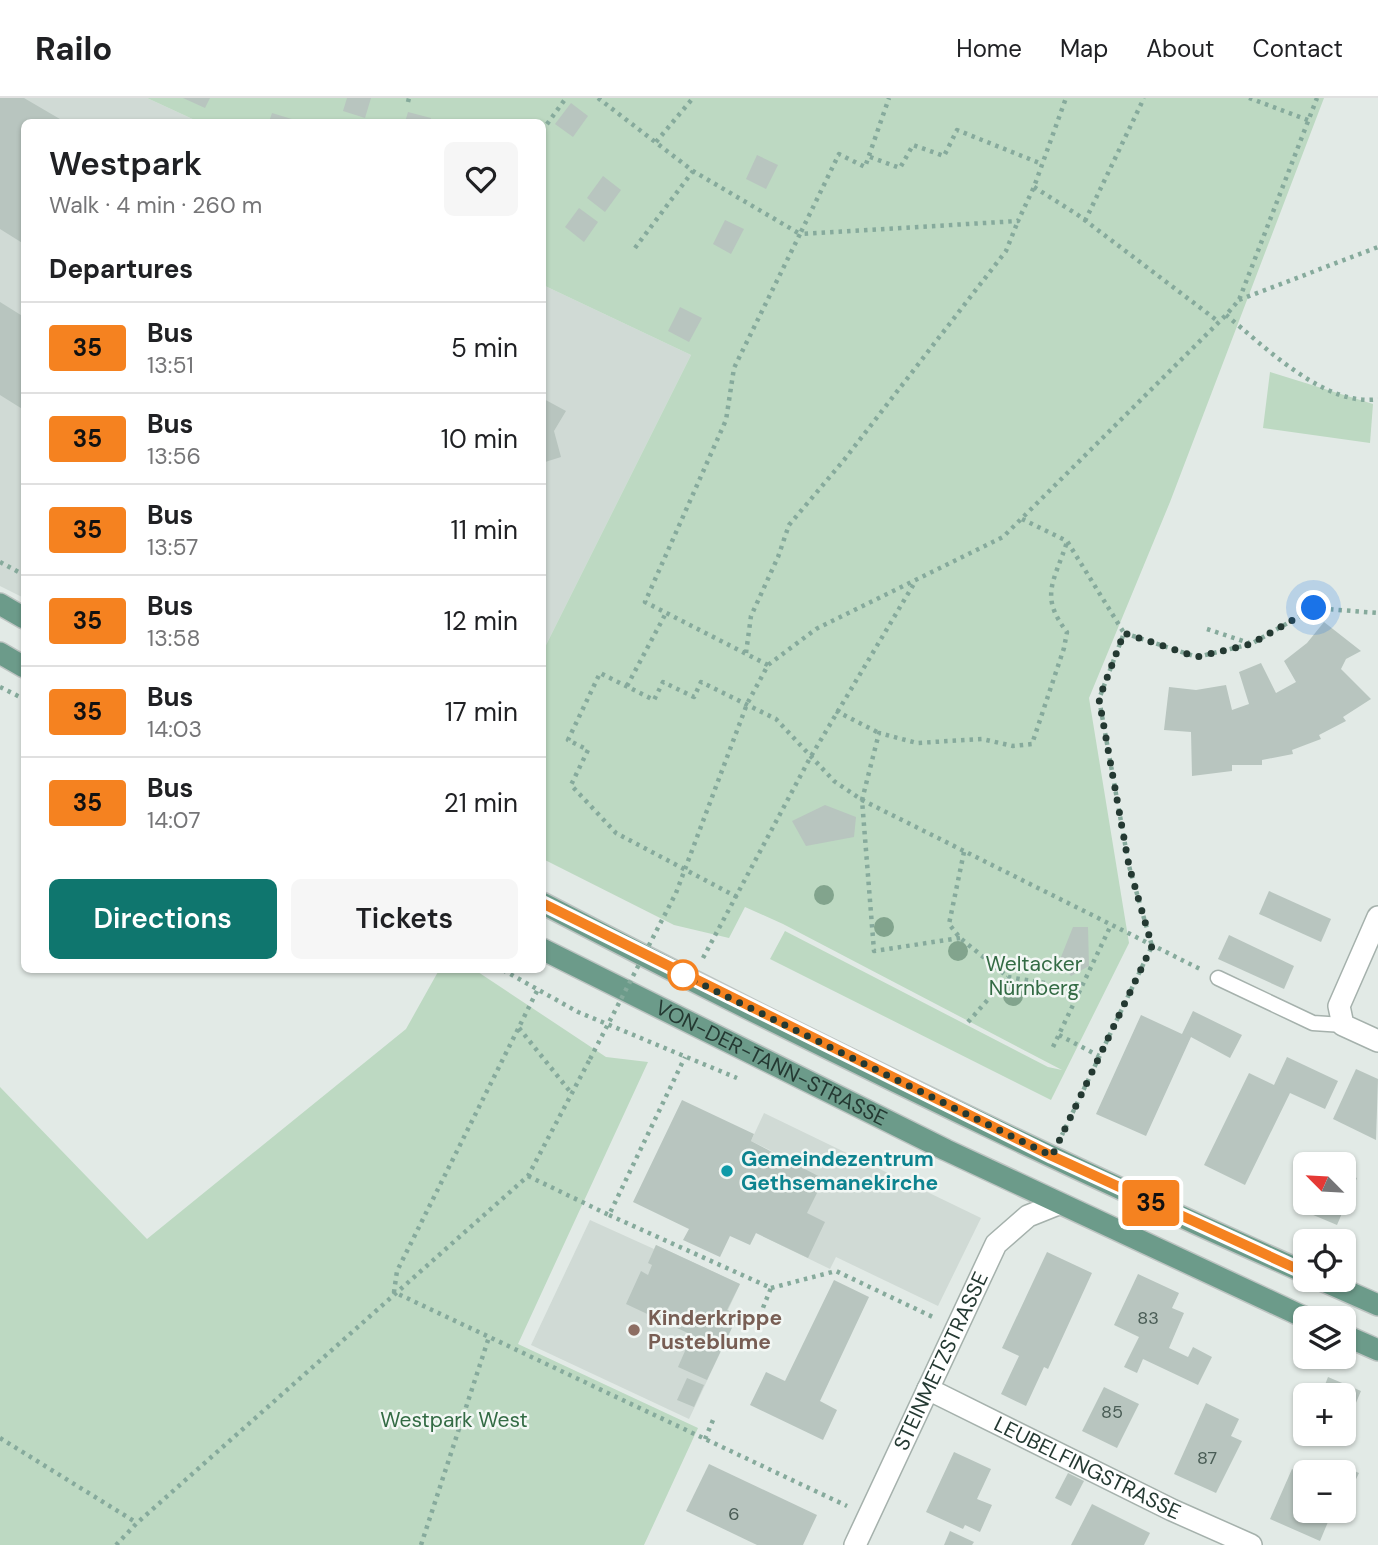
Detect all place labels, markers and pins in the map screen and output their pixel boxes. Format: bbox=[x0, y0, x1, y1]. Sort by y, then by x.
unlabelled marker bbox=[668, 960, 698, 990]
place label: Gemeindezentrum Gethsemanekirche bbox=[741, 1145, 938, 1197]
marker: Gemeindezentrum Gethsemanekirche bbox=[719, 1163, 735, 1179]
place label: Kinderkrippe Pusteblume bbox=[648, 1304, 782, 1356]
marker: Kinderkrippe Pusteblume bbox=[626, 1322, 642, 1338]

